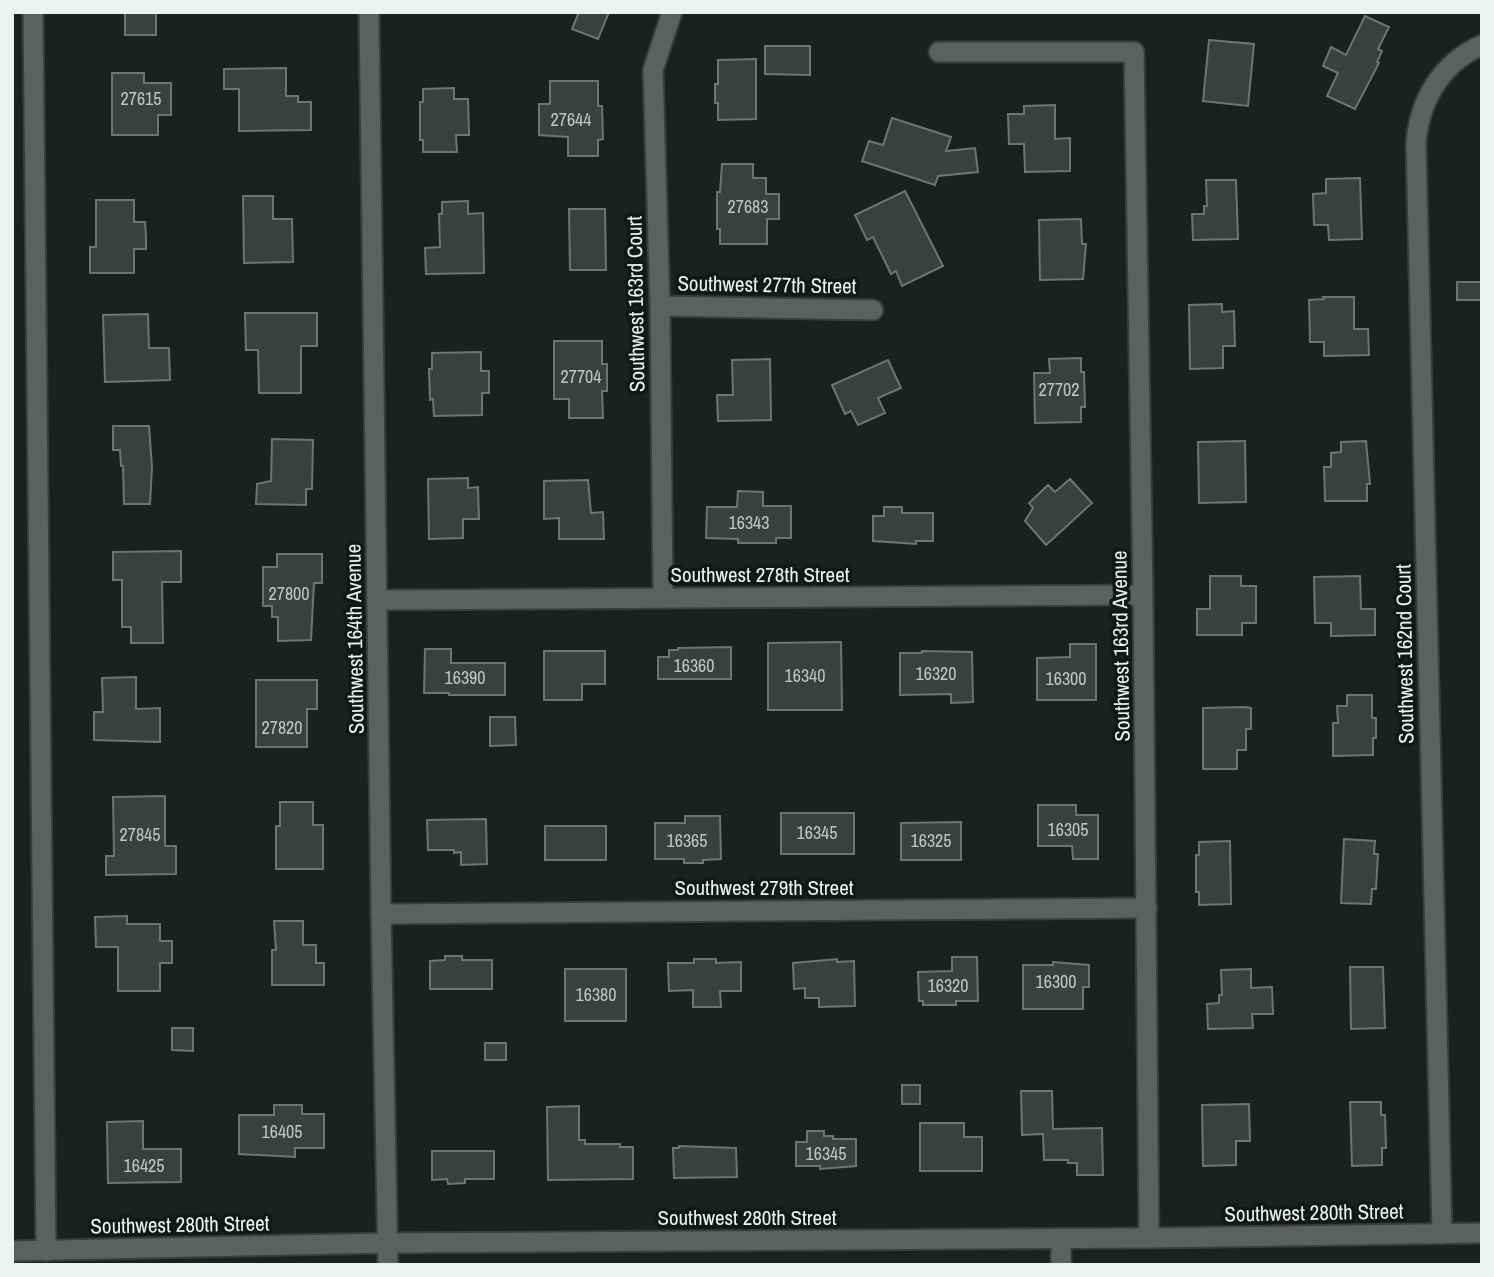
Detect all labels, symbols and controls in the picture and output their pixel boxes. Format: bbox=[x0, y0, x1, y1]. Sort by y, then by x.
house number: 27615 bbox=[120, 86, 162, 111]
house number: 27644 bbox=[550, 107, 592, 132]
house number: 27683 bbox=[727, 194, 769, 219]
street label: Southwest 163rd Court bbox=[619, 216, 652, 392]
street label: Southwest 277th Street bbox=[677, 268, 857, 301]
house number: 27704 bbox=[560, 364, 602, 389]
house number: 27702 bbox=[1038, 377, 1080, 402]
house number: 16343 bbox=[728, 510, 770, 535]
street label: Southwest 164th Avenue bbox=[338, 544, 371, 734]
street label: Southwest 163rd Avenue bbox=[1104, 550, 1137, 742]
street label: Southwest 278th Street bbox=[670, 560, 850, 589]
street label: Southwest 162nd Court bbox=[1388, 564, 1421, 744]
house number: 27800 bbox=[268, 581, 310, 606]
house number: 16360 bbox=[673, 653, 715, 678]
house number: 16320 bbox=[915, 661, 957, 686]
house number: 16340 bbox=[784, 663, 826, 688]
house number: 16390 bbox=[444, 665, 486, 690]
house number: 16300 bbox=[1045, 666, 1087, 691]
house number: 27820 bbox=[261, 715, 303, 740]
house number: 16305 bbox=[1047, 817, 1089, 842]
house number: 16345 bbox=[796, 820, 838, 845]
house number: 27845 bbox=[119, 822, 161, 847]
house number: 16365 bbox=[666, 828, 708, 853]
house number: 16325 bbox=[910, 828, 952, 853]
street label: Southwest 279th Street bbox=[674, 873, 854, 902]
house number: 16300 bbox=[1035, 969, 1077, 994]
house number: 16320 bbox=[927, 973, 969, 998]
house number: 16380 bbox=[575, 982, 617, 1007]
house number: 16405 bbox=[261, 1119, 303, 1144]
house number: 16345 bbox=[805, 1141, 847, 1166]
house number: 16425 bbox=[123, 1153, 165, 1178]
street label: Southwest 280th Street bbox=[1224, 1196, 1404, 1229]
street label: Southwest 280th Street bbox=[657, 1203, 837, 1232]
street label: Southwest 280th Street bbox=[90, 1208, 270, 1241]

